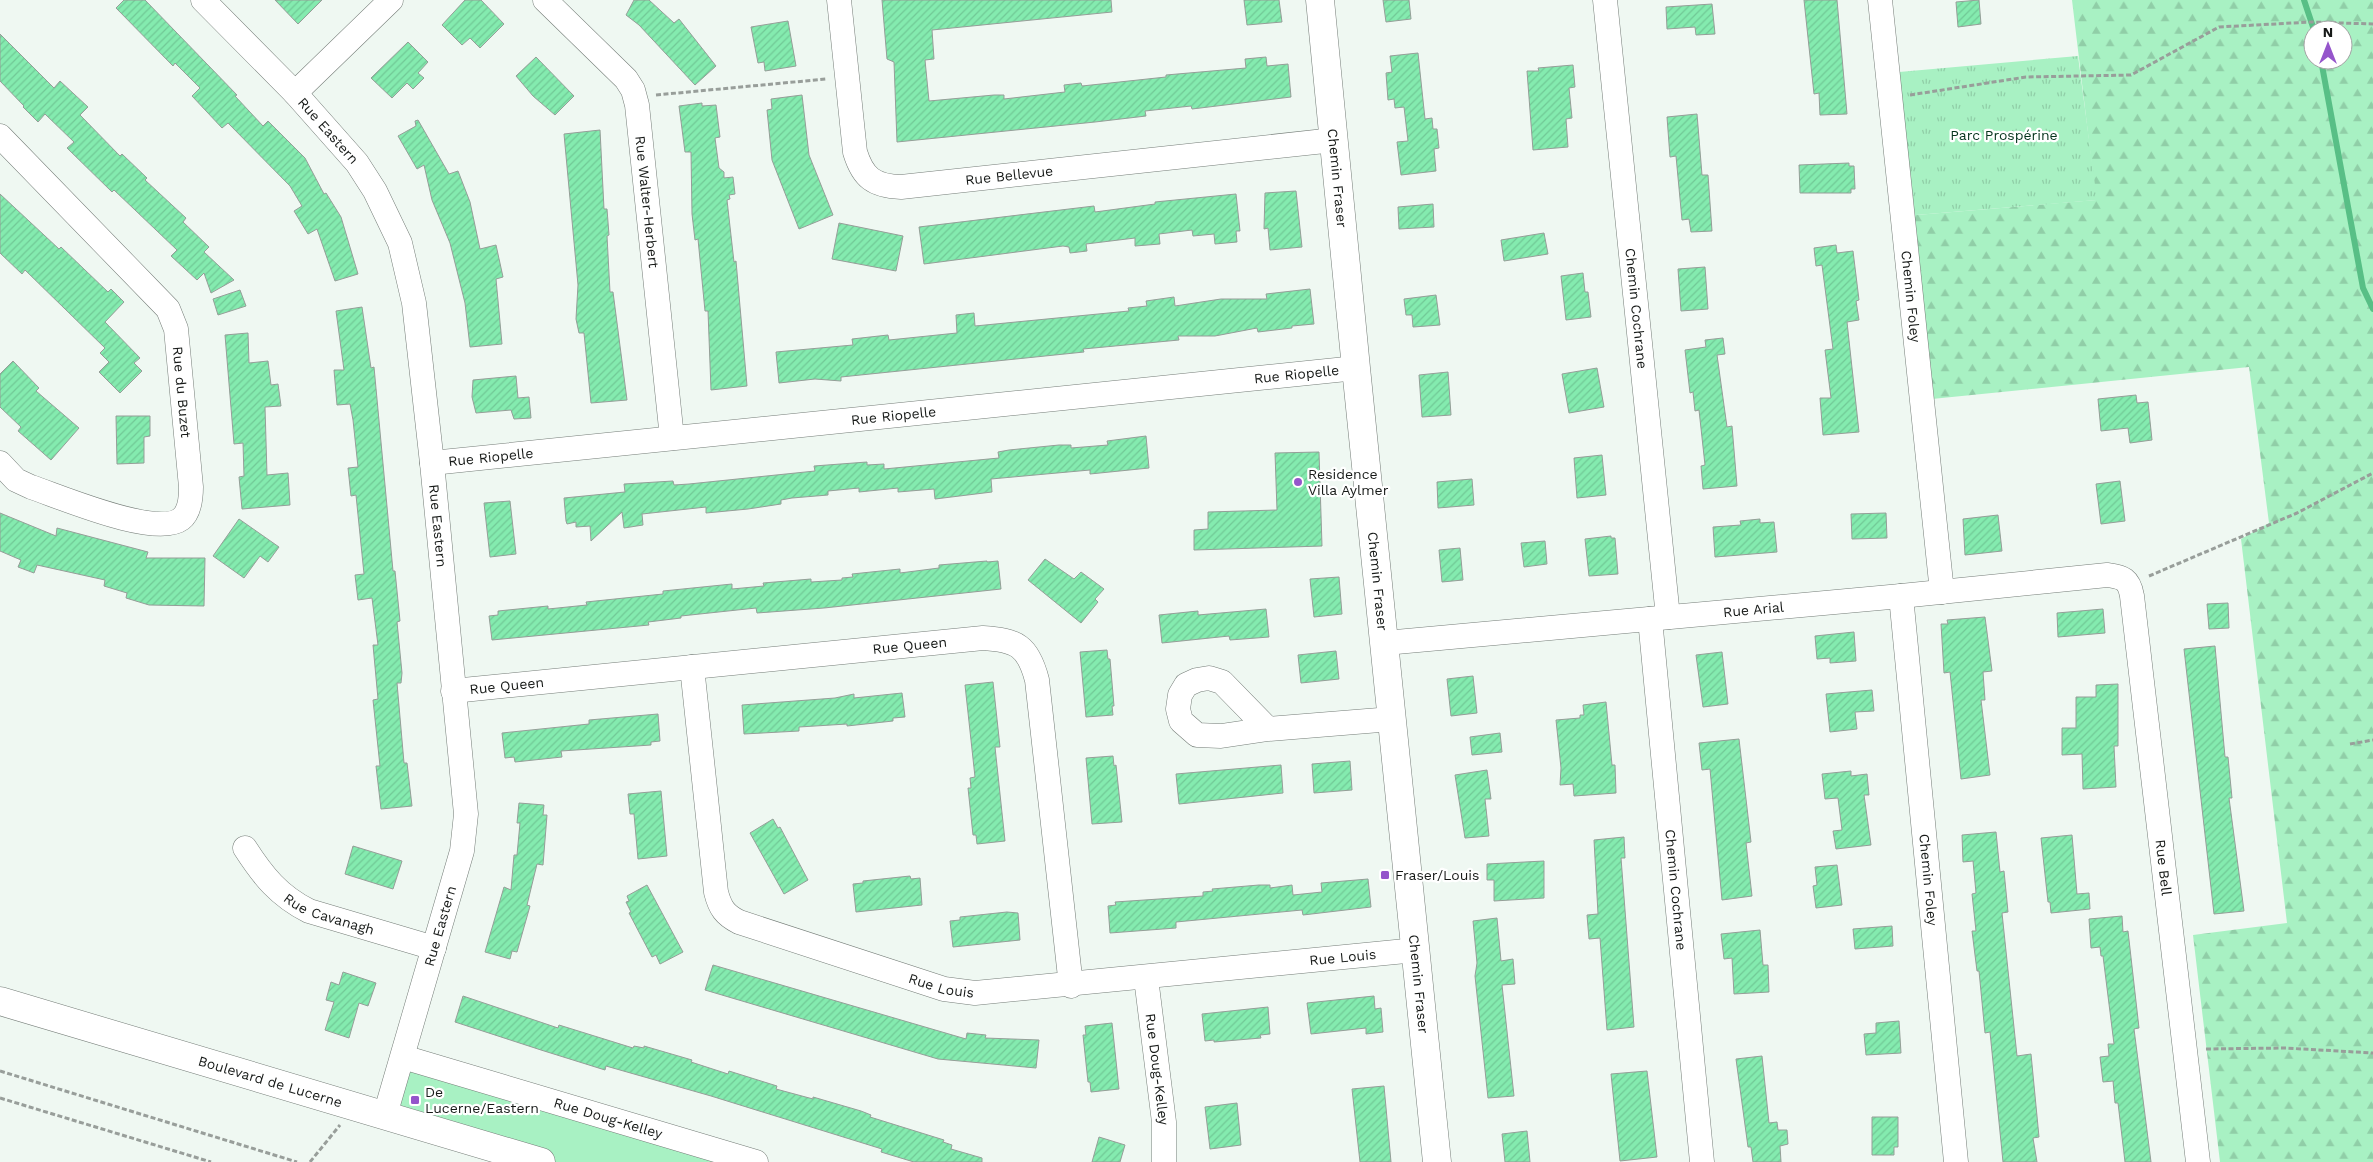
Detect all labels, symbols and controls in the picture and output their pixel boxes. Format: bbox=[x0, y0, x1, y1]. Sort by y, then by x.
north arrow bbox=[2303, 20, 2353, 70]
text: N bbox=[2323, 24, 2333, 40]
street label: Rue Eastern bbox=[295, 94, 362, 167]
park label: Parc Prospérine bbox=[1950, 127, 2058, 143]
street label: Chemin Fraser bbox=[1325, 128, 1350, 229]
street label: Rue Walter-Herbert bbox=[632, 135, 662, 269]
street label: Rue Bellevue bbox=[964, 163, 1054, 188]
street label: Chemin Cochrane bbox=[1622, 247, 1651, 370]
street label: Chemin Foley bbox=[1898, 250, 1924, 344]
street label: Rue du Buzet bbox=[170, 346, 194, 439]
street label: Rue Riopelle bbox=[1253, 362, 1340, 386]
street label: Rue Riopelle bbox=[850, 403, 937, 428]
street label: Rue Riopelle bbox=[447, 445, 534, 469]
place label: Residence Villa Aylmer bbox=[1308, 466, 1389, 498]
marker: Residence Villa Aylmer bbox=[1292, 476, 1304, 488]
street label: Rue Eastern bbox=[426, 484, 450, 568]
street label: Chemin Fraser bbox=[1365, 531, 1391, 632]
street label: Rue Arial bbox=[1722, 599, 1785, 620]
street label: Rue Queen bbox=[872, 634, 948, 657]
street label: Rue Queen bbox=[469, 674, 545, 697]
street label: Chemin Cochrane bbox=[1662, 828, 1690, 951]
street label: Chemin Foley bbox=[1916, 833, 1941, 927]
street label: Rue Bell bbox=[2152, 839, 2175, 897]
place label: Fraser/Louis bbox=[1395, 867, 1479, 883]
marker: Fraser/Louis bbox=[1379, 869, 1391, 881]
street label: Rue Eastern bbox=[421, 884, 459, 968]
street label: Rue Cavanagh bbox=[281, 890, 376, 938]
street label: Chemin Fraser bbox=[1406, 934, 1432, 1035]
street label: Rue Louis bbox=[1309, 946, 1377, 968]
street label: Rue Louis bbox=[907, 970, 975, 1001]
street label: Rue Doug-Kelley bbox=[1142, 1012, 1172, 1127]
street label: Boulevard de Lucerne bbox=[196, 1052, 344, 1110]
place label: De Lucerne/Eastern bbox=[425, 1084, 539, 1116]
marker: De Lucerne/Eastern bbox=[409, 1094, 421, 1106]
street label: Rue Doug-Kelley bbox=[552, 1094, 665, 1142]

